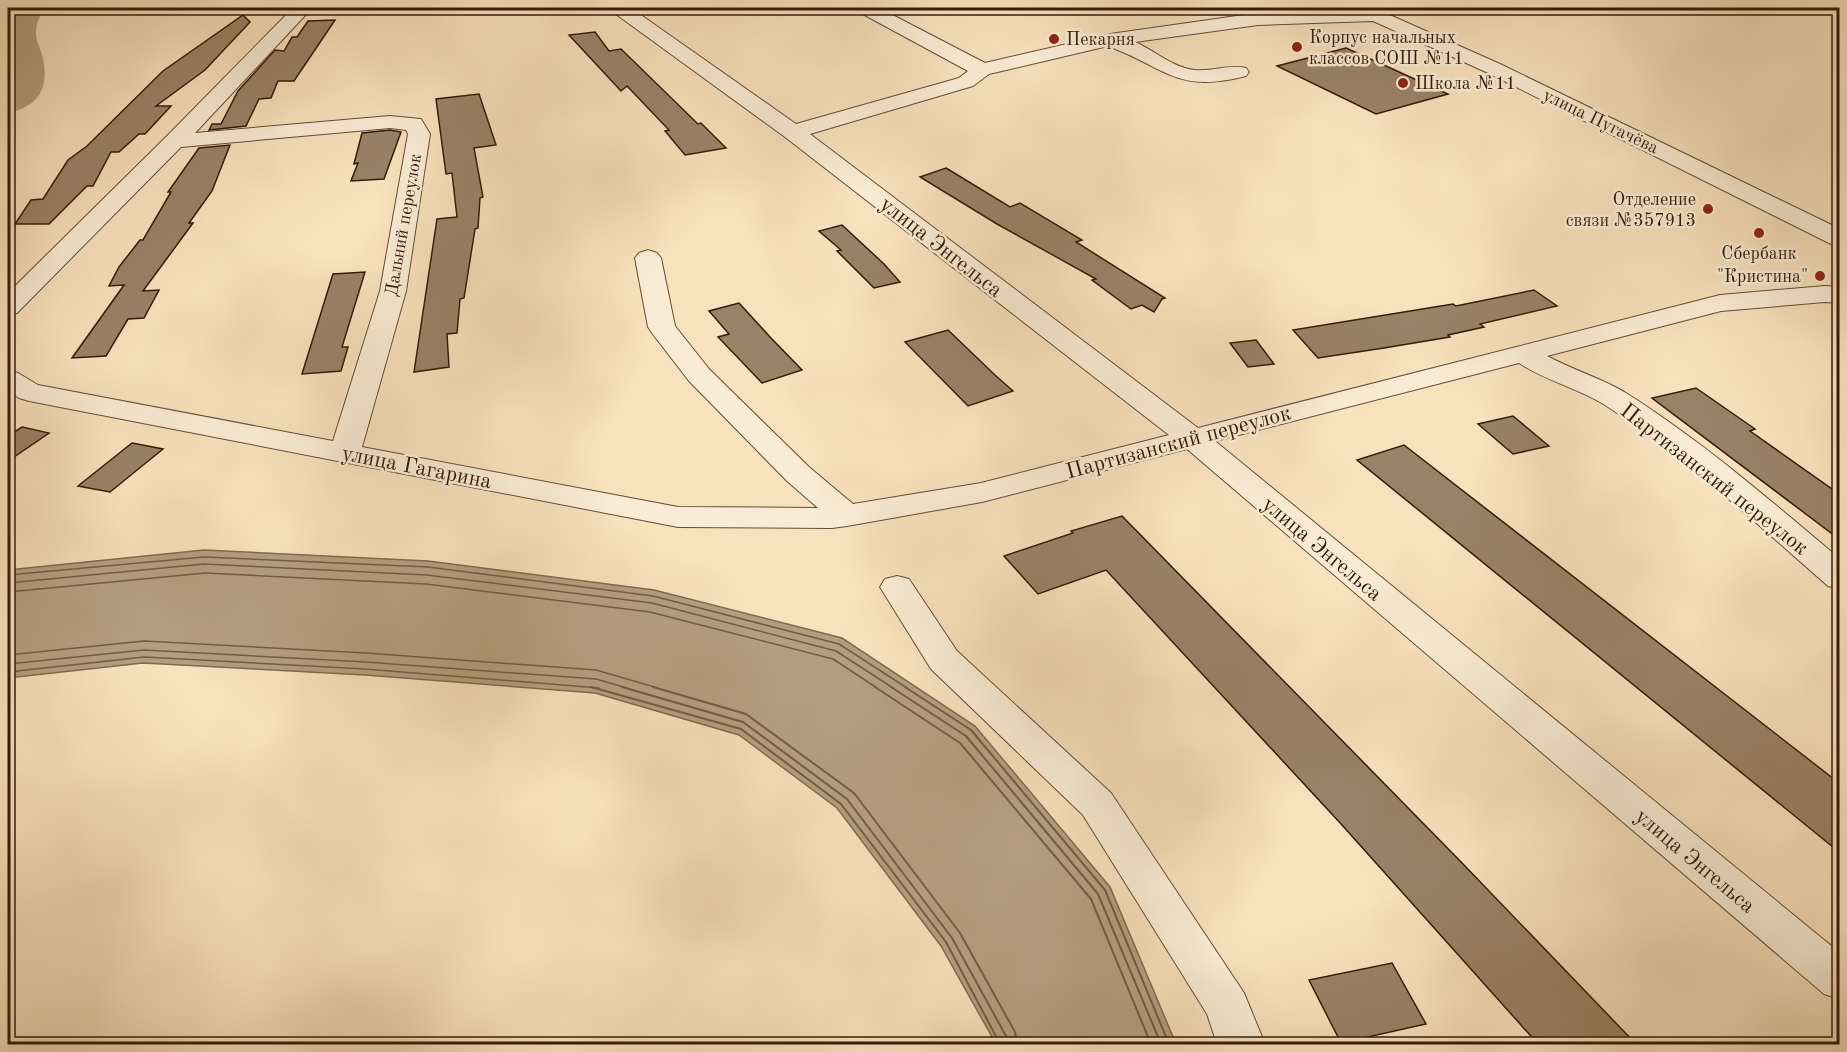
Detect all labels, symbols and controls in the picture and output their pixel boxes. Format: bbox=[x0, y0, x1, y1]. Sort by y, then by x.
place label: Корпус начальных классов СОШ №11 bbox=[1309, 29, 1464, 68]
place label: Пекарня bbox=[1066, 31, 1135, 49]
marker: Пекарня bbox=[1047, 32, 1061, 46]
marker: Корпус начальных классов СОШ №11 bbox=[1290, 40, 1304, 54]
place label: Школа №11 bbox=[1415, 75, 1516, 93]
marker: Школа №11 bbox=[1396, 76, 1410, 90]
street label: улица Пугачёва bbox=[1540, 86, 1661, 158]
street label: Дальний переулок bbox=[383, 153, 425, 298]
place label: Отделение связи №357913 bbox=[1566, 191, 1696, 230]
street label: улица Энгельса bbox=[875, 193, 1006, 302]
marker: Отделение связи №357913 bbox=[1701, 202, 1715, 216]
marker: Сбербанк bbox=[1752, 226, 1766, 240]
place label: Сбербанк bbox=[1721, 245, 1797, 263]
place label: "Кристина" bbox=[1717, 268, 1808, 286]
marker: "Кристина" bbox=[1813, 269, 1827, 283]
street label: Партизанский переулок bbox=[1616, 400, 1812, 560]
street label: Партизанский переулок bbox=[1064, 402, 1293, 484]
street label: улица Гагарина bbox=[340, 443, 494, 493]
street label: улица Энгельса bbox=[1258, 493, 1386, 606]
street label: улица Энгельса bbox=[1631, 805, 1759, 918]

